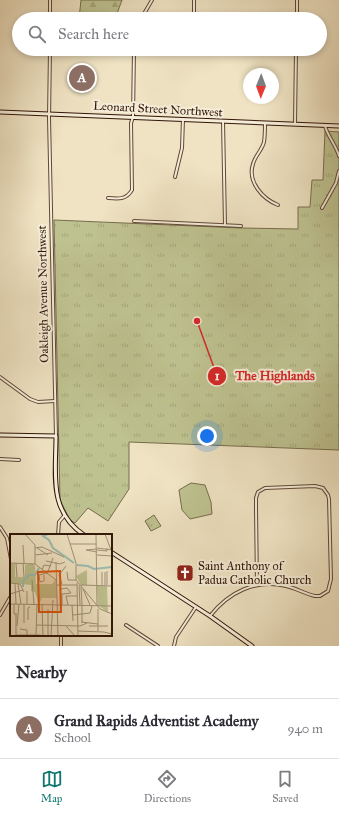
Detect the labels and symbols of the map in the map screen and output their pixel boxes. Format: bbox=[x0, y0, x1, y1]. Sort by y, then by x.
pin: A bbox=[69, 63, 95, 93]
north arrow bbox=[243, 68, 279, 104]
street label: Leonard Street Northwest bbox=[93, 99, 224, 119]
street label: Oakleigh Avenue Northwest bbox=[35, 224, 52, 363]
callout: The Highlands bbox=[207, 363, 323, 388]
text: The Highlands bbox=[234, 368, 315, 384]
text: 1 bbox=[215, 369, 220, 383]
your location bbox=[197, 426, 217, 446]
inset map bbox=[10, 534, 112, 636]
place label: Saint Anthony of Padua Catholic Church bbox=[198, 559, 312, 587]
church icon: Saint Anthony of Padua Catholic Church bbox=[175, 563, 195, 583]

